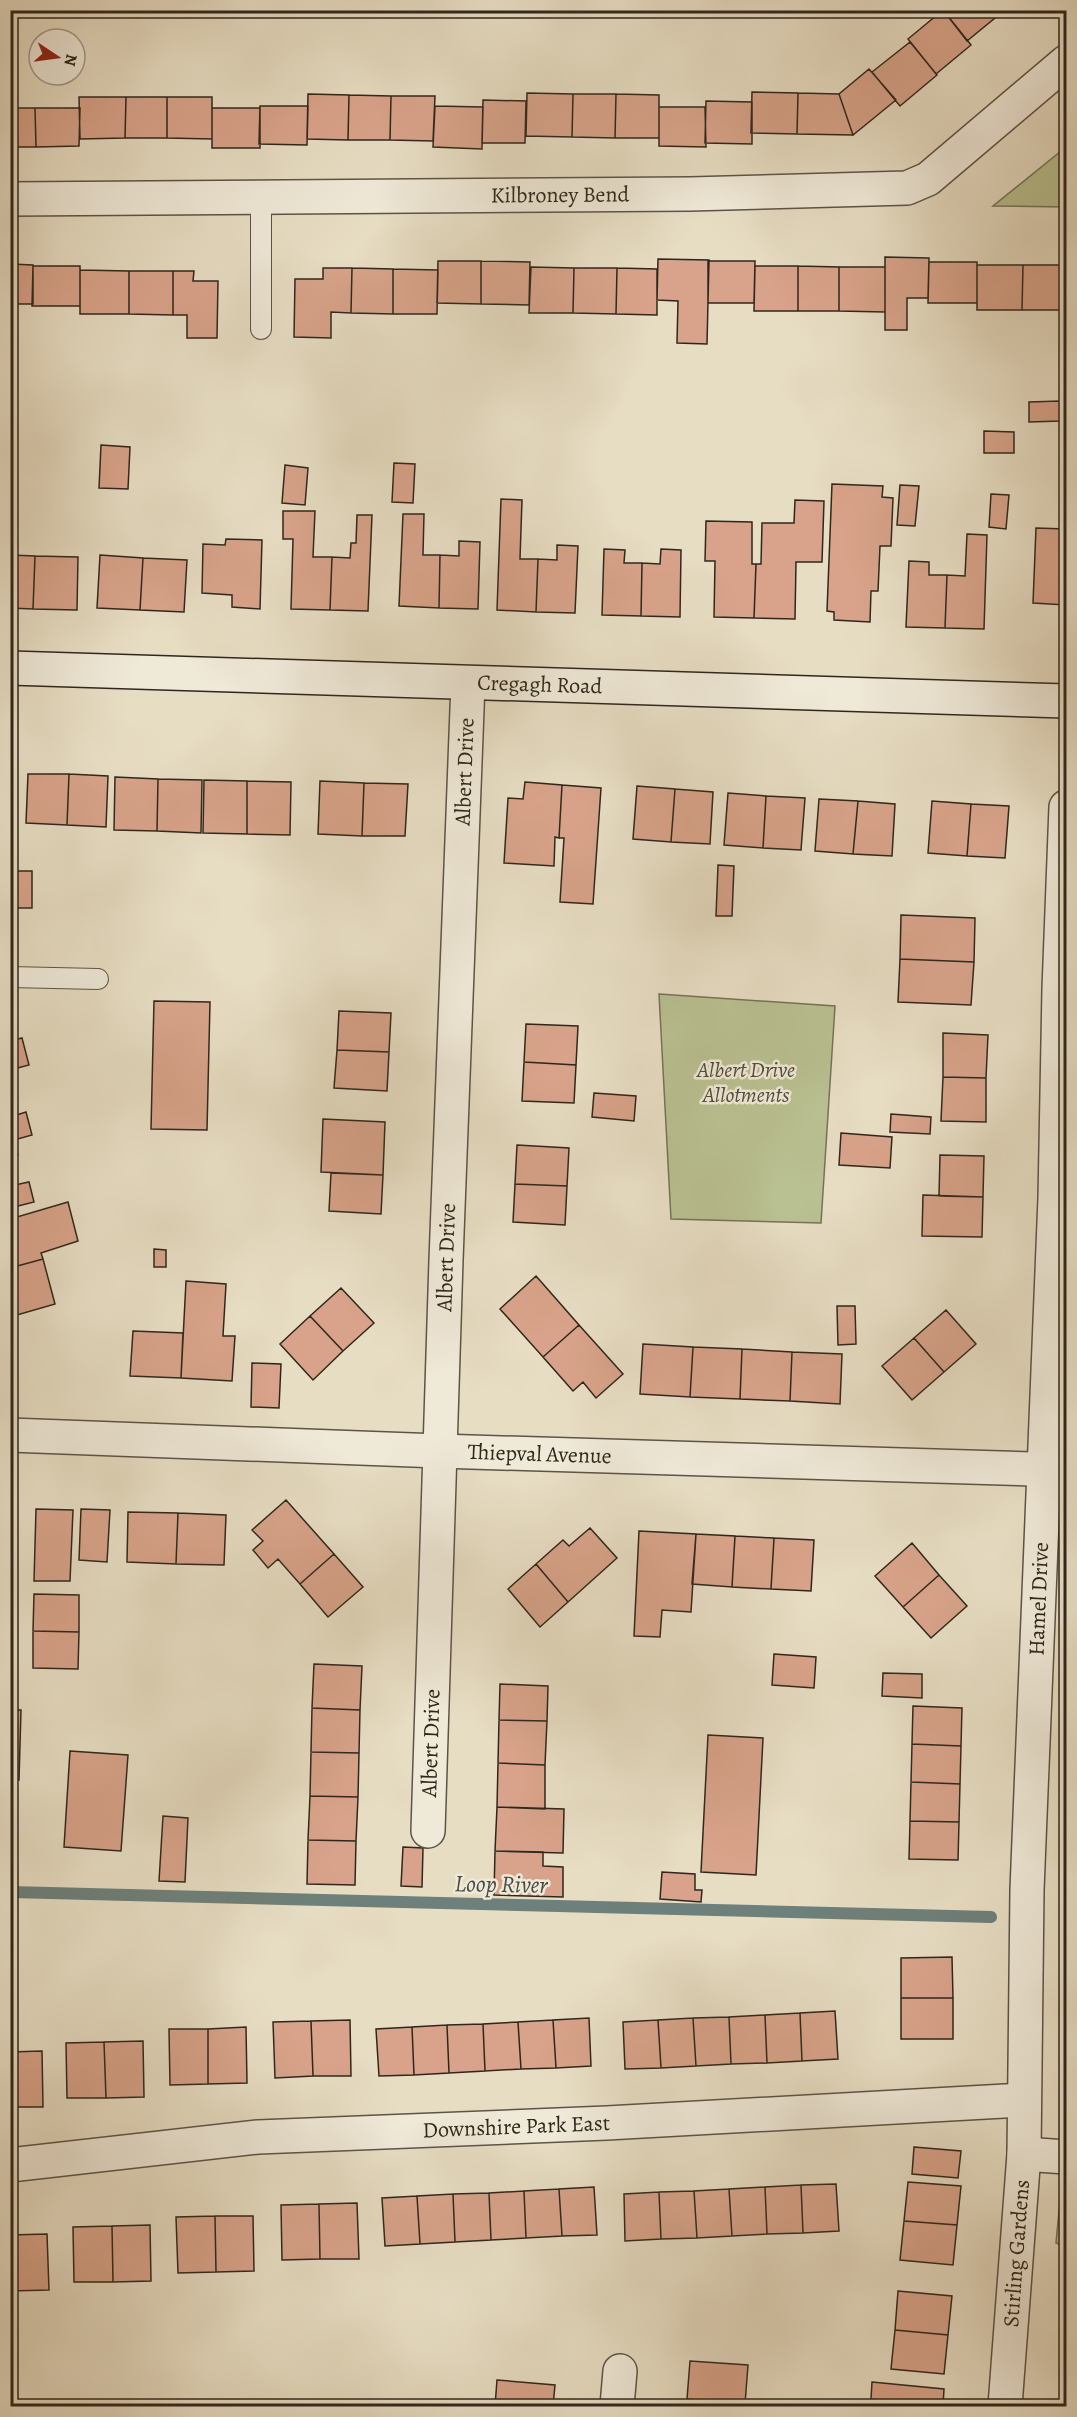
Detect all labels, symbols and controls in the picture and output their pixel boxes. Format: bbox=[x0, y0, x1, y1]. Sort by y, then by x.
north arrow bbox=[27, 27, 87, 87]
text: N bbox=[59, 52, 83, 69]
street label: Kilbroney Bend bbox=[491, 179, 630, 210]
street label: Cregagh Road bbox=[477, 668, 603, 702]
street label: Albert Drive bbox=[448, 717, 482, 827]
park label: Albert Drive Allotments bbox=[696, 1055, 795, 1110]
street label: Albert Drive bbox=[429, 1203, 463, 1313]
street label: Thiepval Avenue bbox=[467, 1437, 612, 1471]
street label: Hamel Drive bbox=[1021, 1542, 1056, 1656]
street label: Albert Drive bbox=[414, 1688, 447, 1799]
water label: Loop River bbox=[454, 1867, 549, 1901]
street label: Downshire Park East bbox=[422, 2108, 611, 2145]
street label: Stirling Gardens bbox=[996, 2178, 1037, 2328]

